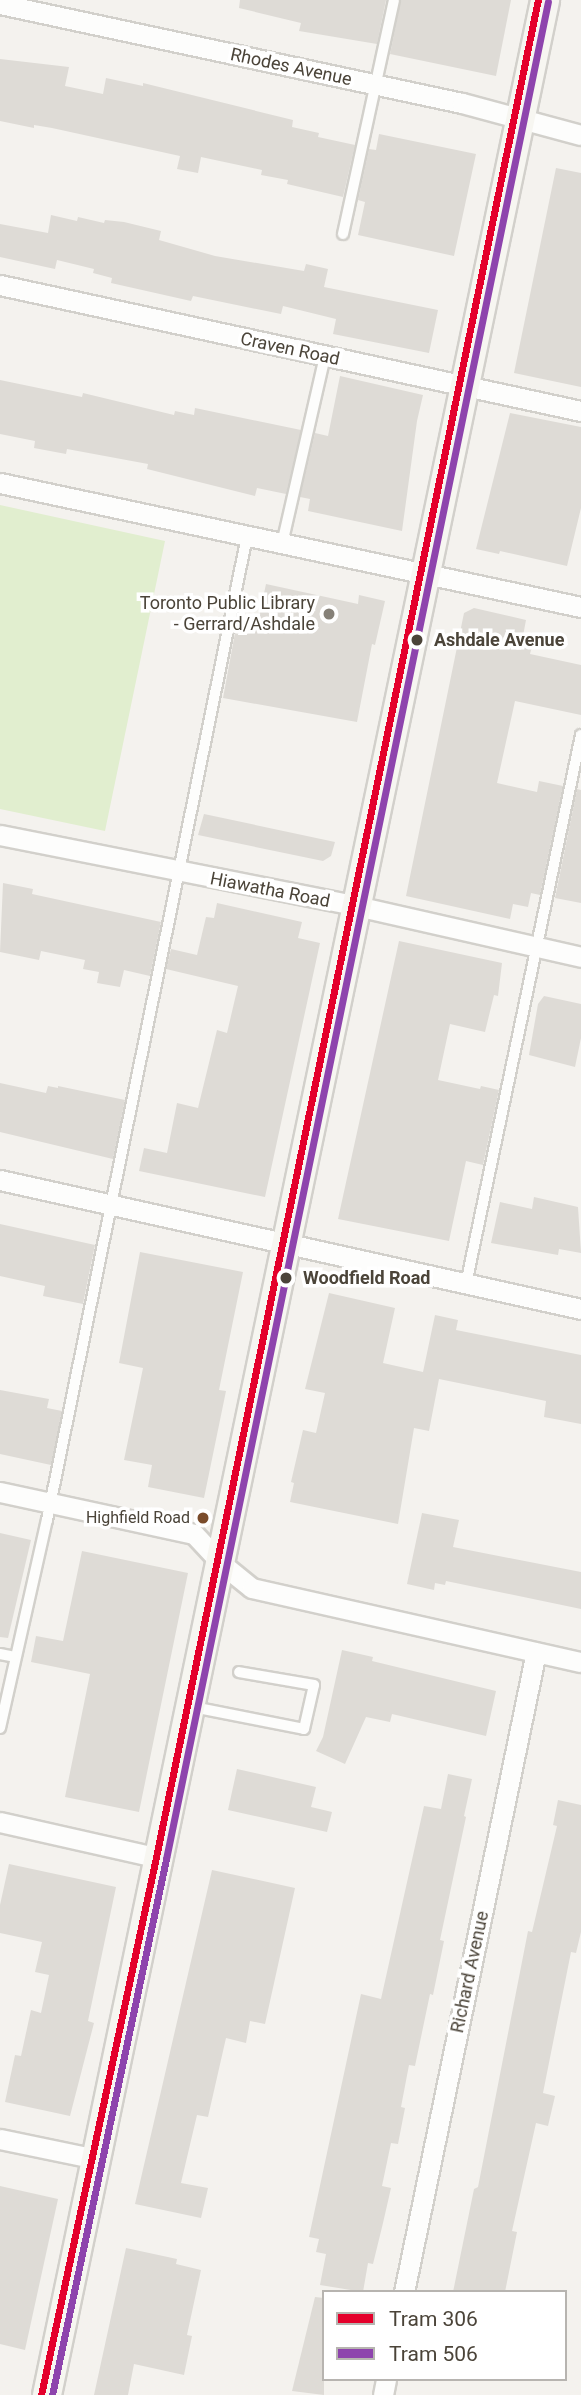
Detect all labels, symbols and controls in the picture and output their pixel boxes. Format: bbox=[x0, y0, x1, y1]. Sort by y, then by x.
street label: Rhodes Avenue bbox=[228, 44, 354, 90]
street label: Craven Road bbox=[238, 328, 342, 370]
place label: Toronto Public Library - Gerrard/Ashdale bbox=[140, 593, 315, 636]
marker: Toronto Public Library - Gerrard/Ashdale bbox=[321, 606, 337, 622]
marker: Ashdale Avenue bbox=[406, 629, 428, 651]
place label: Ashdale Avenue bbox=[434, 629, 564, 651]
street label: Hiawatha Road bbox=[208, 868, 332, 912]
marker: Woodfield Road bbox=[275, 1267, 297, 1289]
place label: Woodfield Road bbox=[303, 1267, 430, 1289]
place label: Highfield Road bbox=[86, 1508, 190, 1528]
marker: Highfield Road bbox=[196, 1511, 210, 1525]
street label: Richard Avenue bbox=[447, 1909, 493, 2035]
legend bbox=[322, 2290, 567, 2381]
text: Tram 306 bbox=[389, 2307, 478, 2331]
text: Tram 506 bbox=[389, 2342, 478, 2366]

